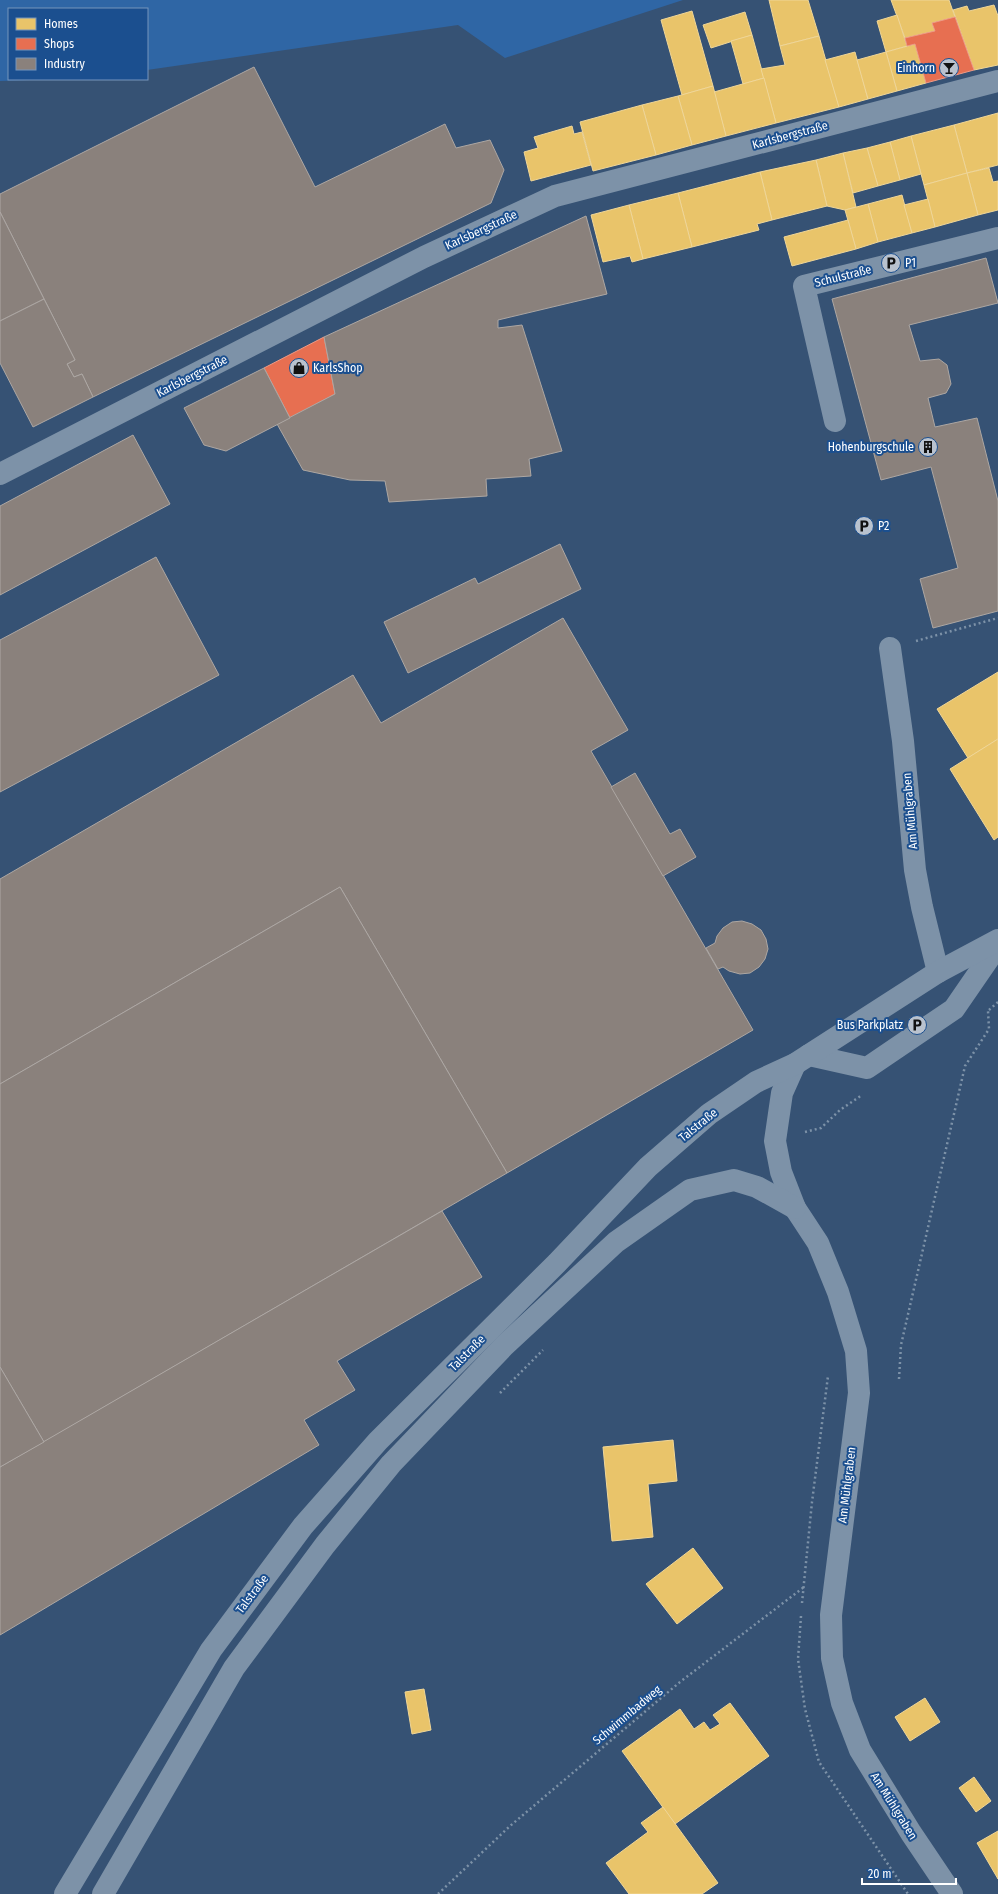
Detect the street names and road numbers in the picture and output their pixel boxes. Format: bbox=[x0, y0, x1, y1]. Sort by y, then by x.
street label: Karlsbergstraße bbox=[751, 118, 829, 152]
street label: Karlsbergstraße bbox=[443, 207, 519, 253]
street label: Schulstraße bbox=[813, 262, 873, 290]
street label: Karlsbergstraße bbox=[154, 352, 230, 400]
street label: Am Mühlgraben bbox=[900, 772, 920, 850]
street label: Talstraße bbox=[676, 1105, 720, 1145]
street label: Talstraße bbox=[446, 1332, 488, 1374]
street label: Am Mühlgraben bbox=[835, 1446, 859, 1524]
street label: Talstraße bbox=[233, 1572, 271, 1616]
street label: Schwimmbadweg bbox=[590, 1682, 664, 1748]
street label: Am Mühlgraben bbox=[868, 1770, 920, 1842]

